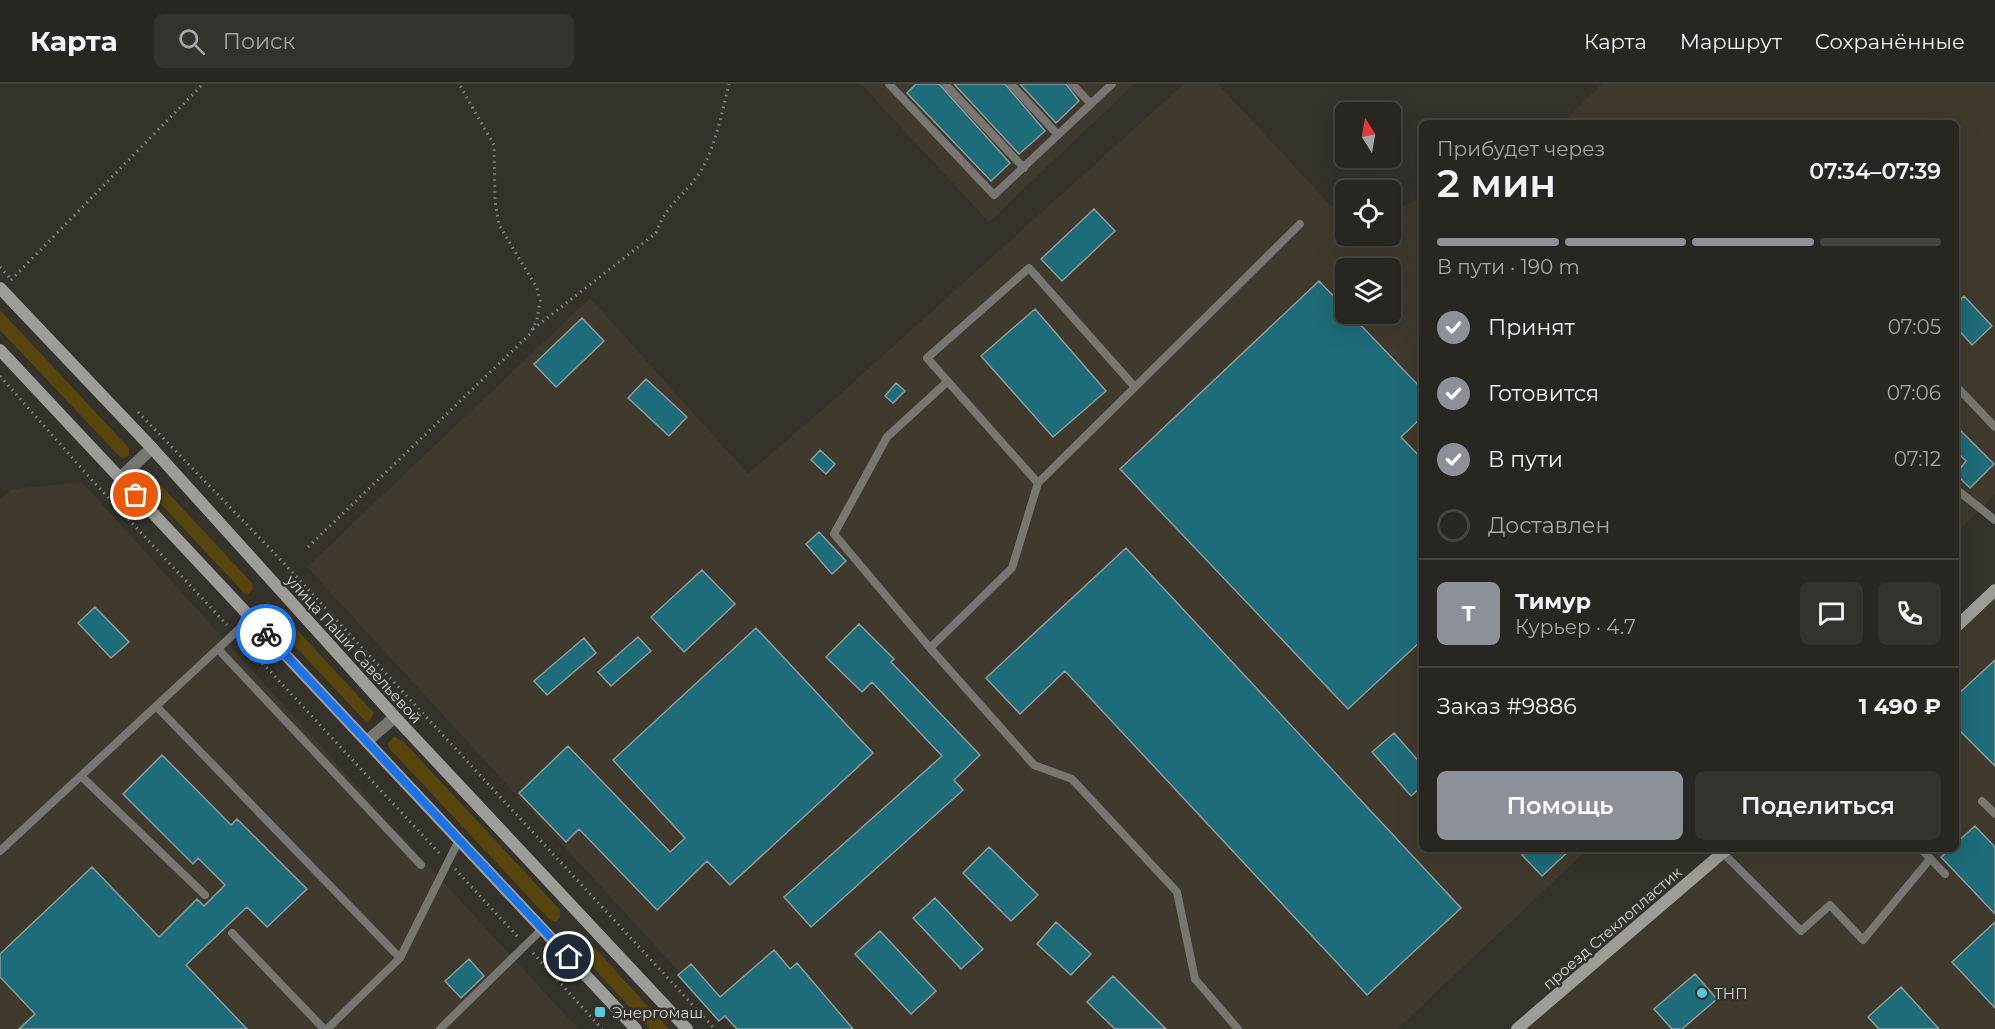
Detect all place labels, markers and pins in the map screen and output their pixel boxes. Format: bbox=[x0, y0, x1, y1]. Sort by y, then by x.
pin bbox=[110, 469, 161, 520]
pin bbox=[543, 931, 594, 982]
place label: ТНП bbox=[1714, 984, 1748, 1003]
marker: ТНП bbox=[1695, 986, 1709, 1000]
place label: Энергомаш bbox=[612, 1003, 703, 1022]
marker: Энергомаш bbox=[593, 1005, 607, 1019]

